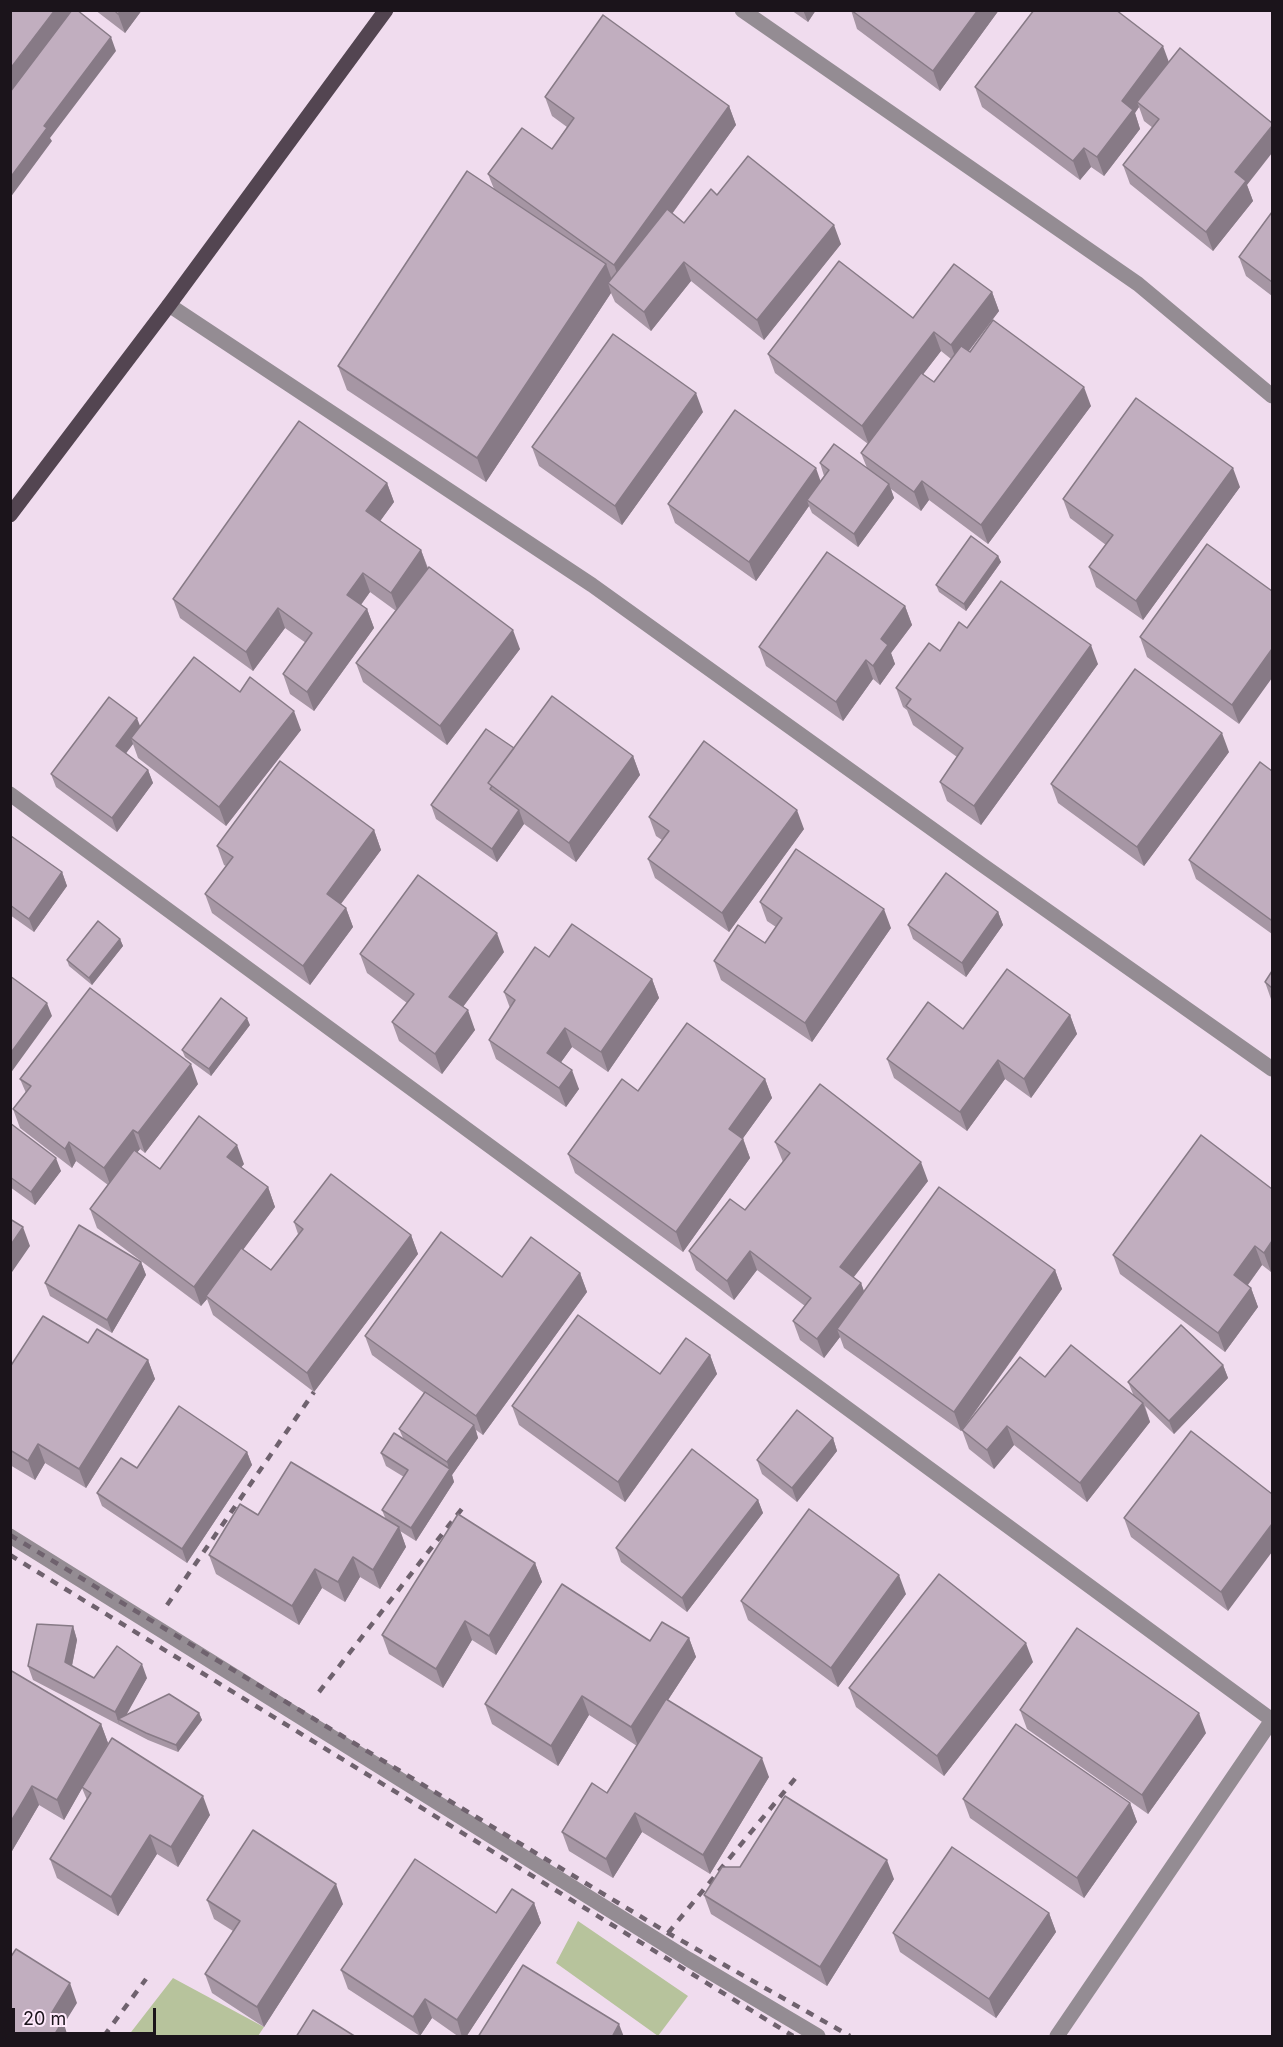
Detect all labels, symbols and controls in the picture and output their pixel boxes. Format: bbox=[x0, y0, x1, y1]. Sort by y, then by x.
scale bar bbox=[15, 1996, 159, 2034]
text: 20 m bbox=[23, 2008, 66, 2029]

